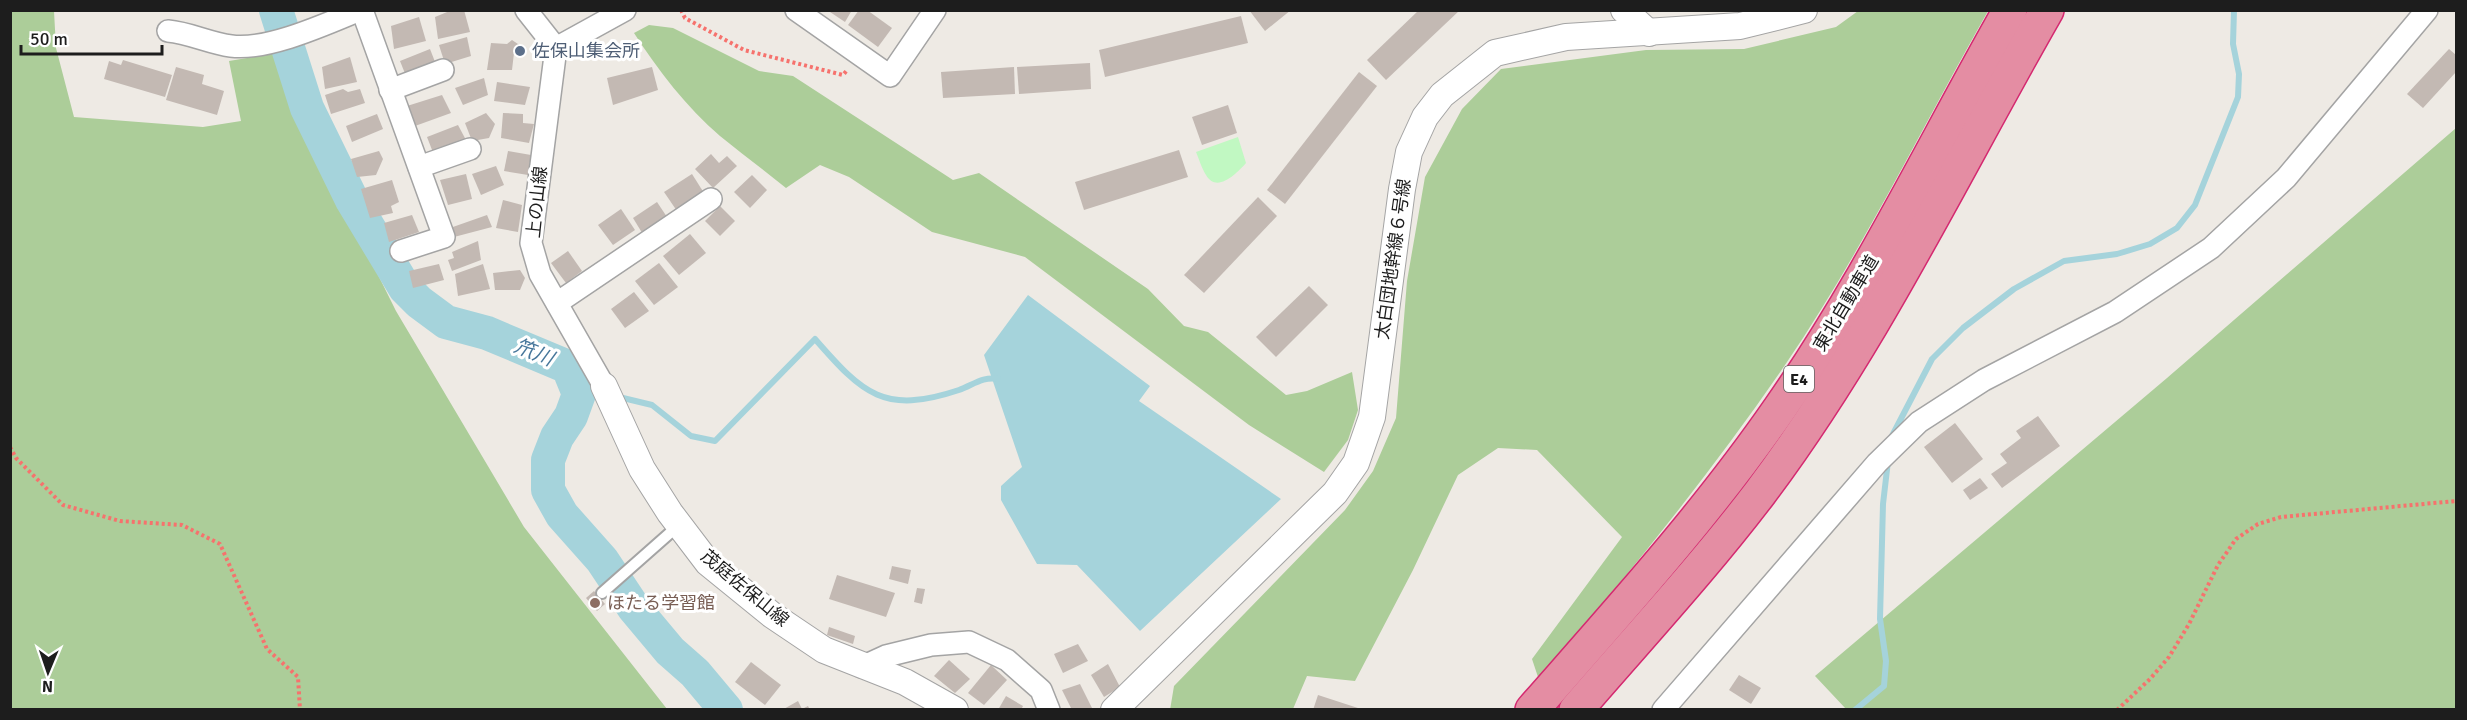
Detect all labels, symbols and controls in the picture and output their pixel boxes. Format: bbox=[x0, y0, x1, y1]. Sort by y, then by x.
scale bar bbox=[21, 18, 162, 56]
text: 50 m bbox=[30, 28, 68, 50]
place label: 佐保山集会所 bbox=[532, 40, 640, 62]
marker: 佐保山集会所 bbox=[513, 44, 527, 58]
street label: 上の山線 bbox=[522, 165, 552, 239]
street label: 太白団地幹線６号線 bbox=[1371, 177, 1415, 341]
street label: 東北自動車道 bbox=[1809, 251, 1883, 355]
water label: 笊川 bbox=[511, 333, 559, 372]
road number: E4 bbox=[1784, 366, 1814, 392]
street label: 茂庭佐保山線 bbox=[697, 545, 793, 631]
place label: ほたる学習館 bbox=[607, 592, 715, 614]
marker: ほたる学習館 bbox=[588, 596, 602, 610]
north arrow bbox=[18, 642, 78, 702]
text: N bbox=[42, 676, 53, 696]

